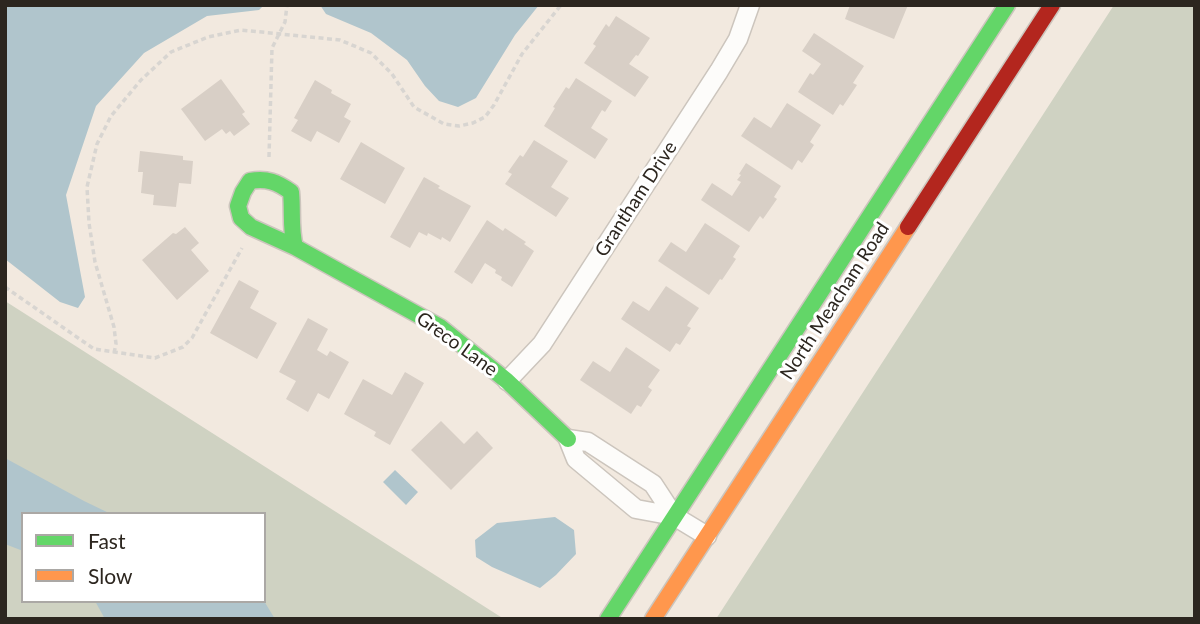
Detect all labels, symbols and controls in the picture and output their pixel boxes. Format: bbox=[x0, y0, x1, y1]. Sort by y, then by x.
street label: Grantham Drive bbox=[590, 137, 682, 261]
street label: North Meacham Road bbox=[776, 218, 894, 384]
street label: Greco Lane bbox=[412, 307, 502, 381]
legend bbox=[21, 512, 266, 603]
text: Fast bbox=[88, 528, 125, 553]
text: Slow bbox=[88, 563, 132, 588]

